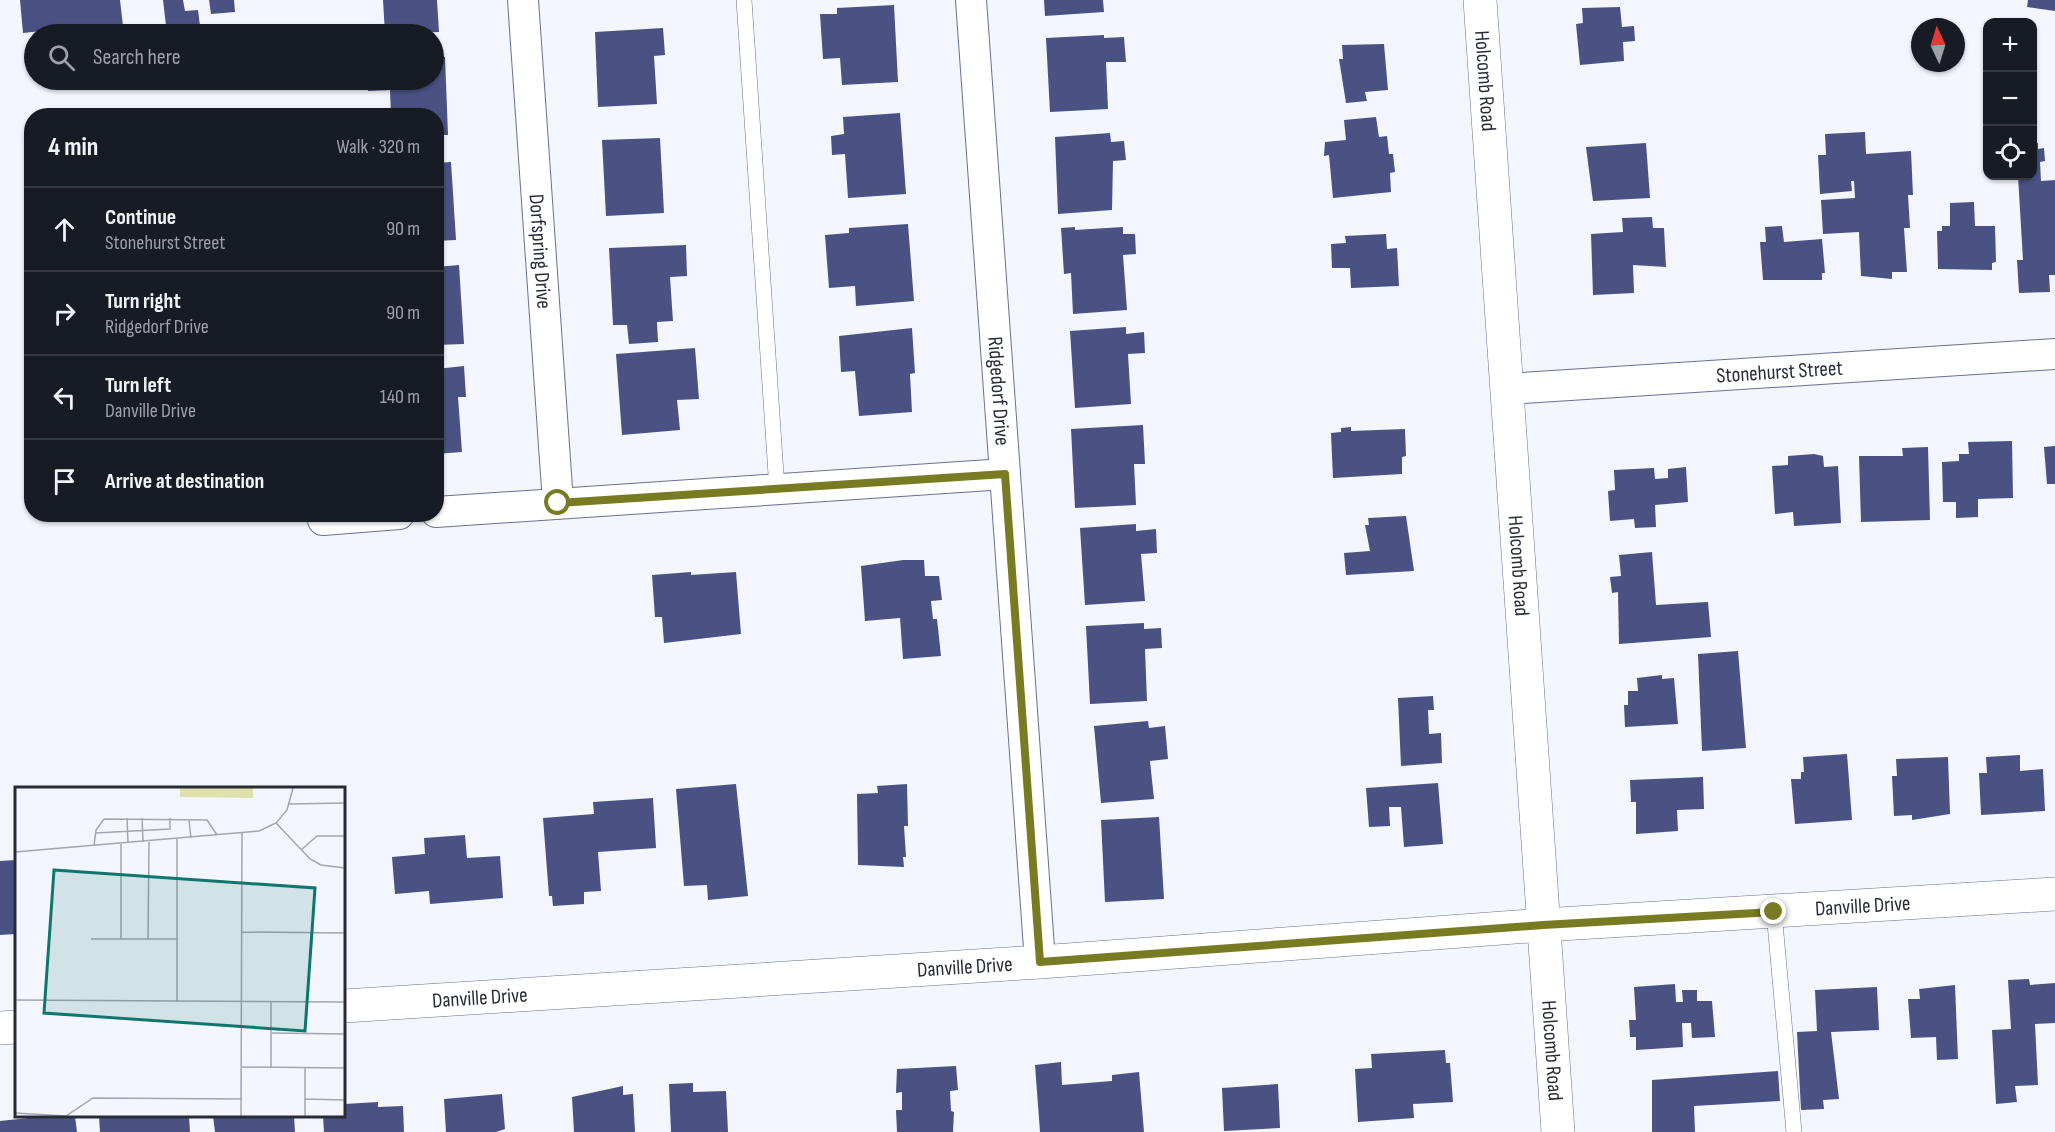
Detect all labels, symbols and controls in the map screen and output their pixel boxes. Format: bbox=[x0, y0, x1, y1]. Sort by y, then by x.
north arrow bbox=[1911, 18, 1965, 72]
map controls bbox=[1983, 18, 2037, 180]
button: + bbox=[1983, 18, 2037, 72]
search box bbox=[24, 24, 444, 90]
street label: Holcomb Road bbox=[1470, 30, 1502, 132]
icon: search bbox=[45, 41, 78, 74]
text: Search here bbox=[93, 44, 180, 71]
button: − bbox=[1983, 72, 2037, 126]
button: locate bbox=[1983, 126, 2037, 180]
text: 4 min bbox=[48, 132, 98, 163]
text: Walk · 320 m bbox=[337, 135, 420, 159]
street label: Dorfspring Drive bbox=[524, 193, 557, 310]
text: Continue bbox=[105, 204, 176, 231]
icon: ahead bbox=[48, 213, 81, 246]
text: 90 m bbox=[386, 217, 420, 241]
text: Stonehurst Street bbox=[105, 231, 225, 255]
text: Turn right bbox=[105, 288, 181, 315]
icon: right bbox=[48, 297, 81, 330]
text: 90 m bbox=[386, 301, 420, 325]
text: Ridgedorf Drive bbox=[105, 315, 209, 339]
street label: Ridgedorf Drive bbox=[983, 336, 1015, 446]
street label: Stonehurst Street bbox=[1715, 355, 1843, 388]
text: Turn left bbox=[105, 372, 171, 399]
icon: left bbox=[48, 381, 81, 414]
text: 140 m bbox=[380, 385, 420, 409]
text: Danville Drive bbox=[105, 399, 196, 423]
icon: arrive bbox=[48, 465, 81, 498]
text: Arrive at destination bbox=[105, 468, 264, 495]
route start bbox=[544, 489, 570, 515]
street label: Holcomb Road bbox=[1503, 514, 1535, 617]
inset map bbox=[15, 787, 345, 1117]
street label: Danville Drive bbox=[1814, 890, 1911, 921]
route end bbox=[1760, 898, 1786, 924]
street label: Danville Drive bbox=[916, 951, 1013, 982]
street label: Danville Drive bbox=[431, 982, 528, 1013]
street label: Holcomb Road bbox=[1536, 999, 1568, 1102]

